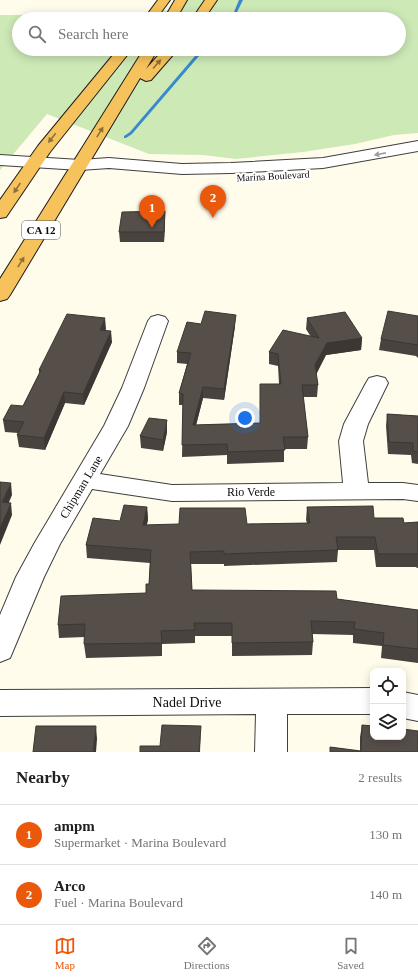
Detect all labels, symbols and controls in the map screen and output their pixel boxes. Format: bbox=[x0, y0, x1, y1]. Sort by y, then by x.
search box bbox=[12, 12, 406, 56]
icon: search bbox=[26, 23, 48, 45]
text: Search here bbox=[58, 26, 128, 42]
one-way arrow bbox=[152, 59, 162, 69]
one-way arrow bbox=[97, 126, 104, 138]
one-way arrow bbox=[48, 133, 57, 144]
one-way arrow bbox=[374, 151, 386, 157]
street label: Marina Boulevard bbox=[236, 169, 310, 183]
one-way arrow bbox=[13, 182, 21, 193]
pin: 2 bbox=[200, 185, 226, 218]
pin: 1 bbox=[139, 195, 165, 228]
road number: CA 12 bbox=[22, 221, 60, 239]
one-way arrow bbox=[17, 257, 25, 267]
your location bbox=[235, 408, 255, 428]
street label: Chipman Lane bbox=[57, 453, 105, 521]
street label: Rio Verde bbox=[227, 485, 275, 499]
map controls bbox=[370, 668, 406, 740]
button: locate bbox=[370, 668, 406, 704]
street label: Nadel Drive bbox=[153, 695, 221, 710]
button: layers bbox=[370, 704, 406, 740]
text: Nearby bbox=[16, 768, 70, 787]
text: 2 results bbox=[358, 770, 402, 785]
text: ampm bbox=[54, 818, 95, 834]
text: 1 bbox=[26, 827, 32, 842]
text: 130 m bbox=[369, 827, 402, 842]
text: Supermarket · Marina Boulevard bbox=[54, 835, 226, 850]
text: Arco bbox=[54, 878, 85, 894]
text: 2 bbox=[26, 887, 32, 902]
text: 140 m bbox=[369, 887, 402, 902]
text: Fuel · Marina Boulevard bbox=[54, 895, 183, 910]
tab: Map bbox=[54, 935, 76, 971]
tab: Directions bbox=[184, 935, 229, 971]
tab: Saved bbox=[337, 935, 364, 971]

